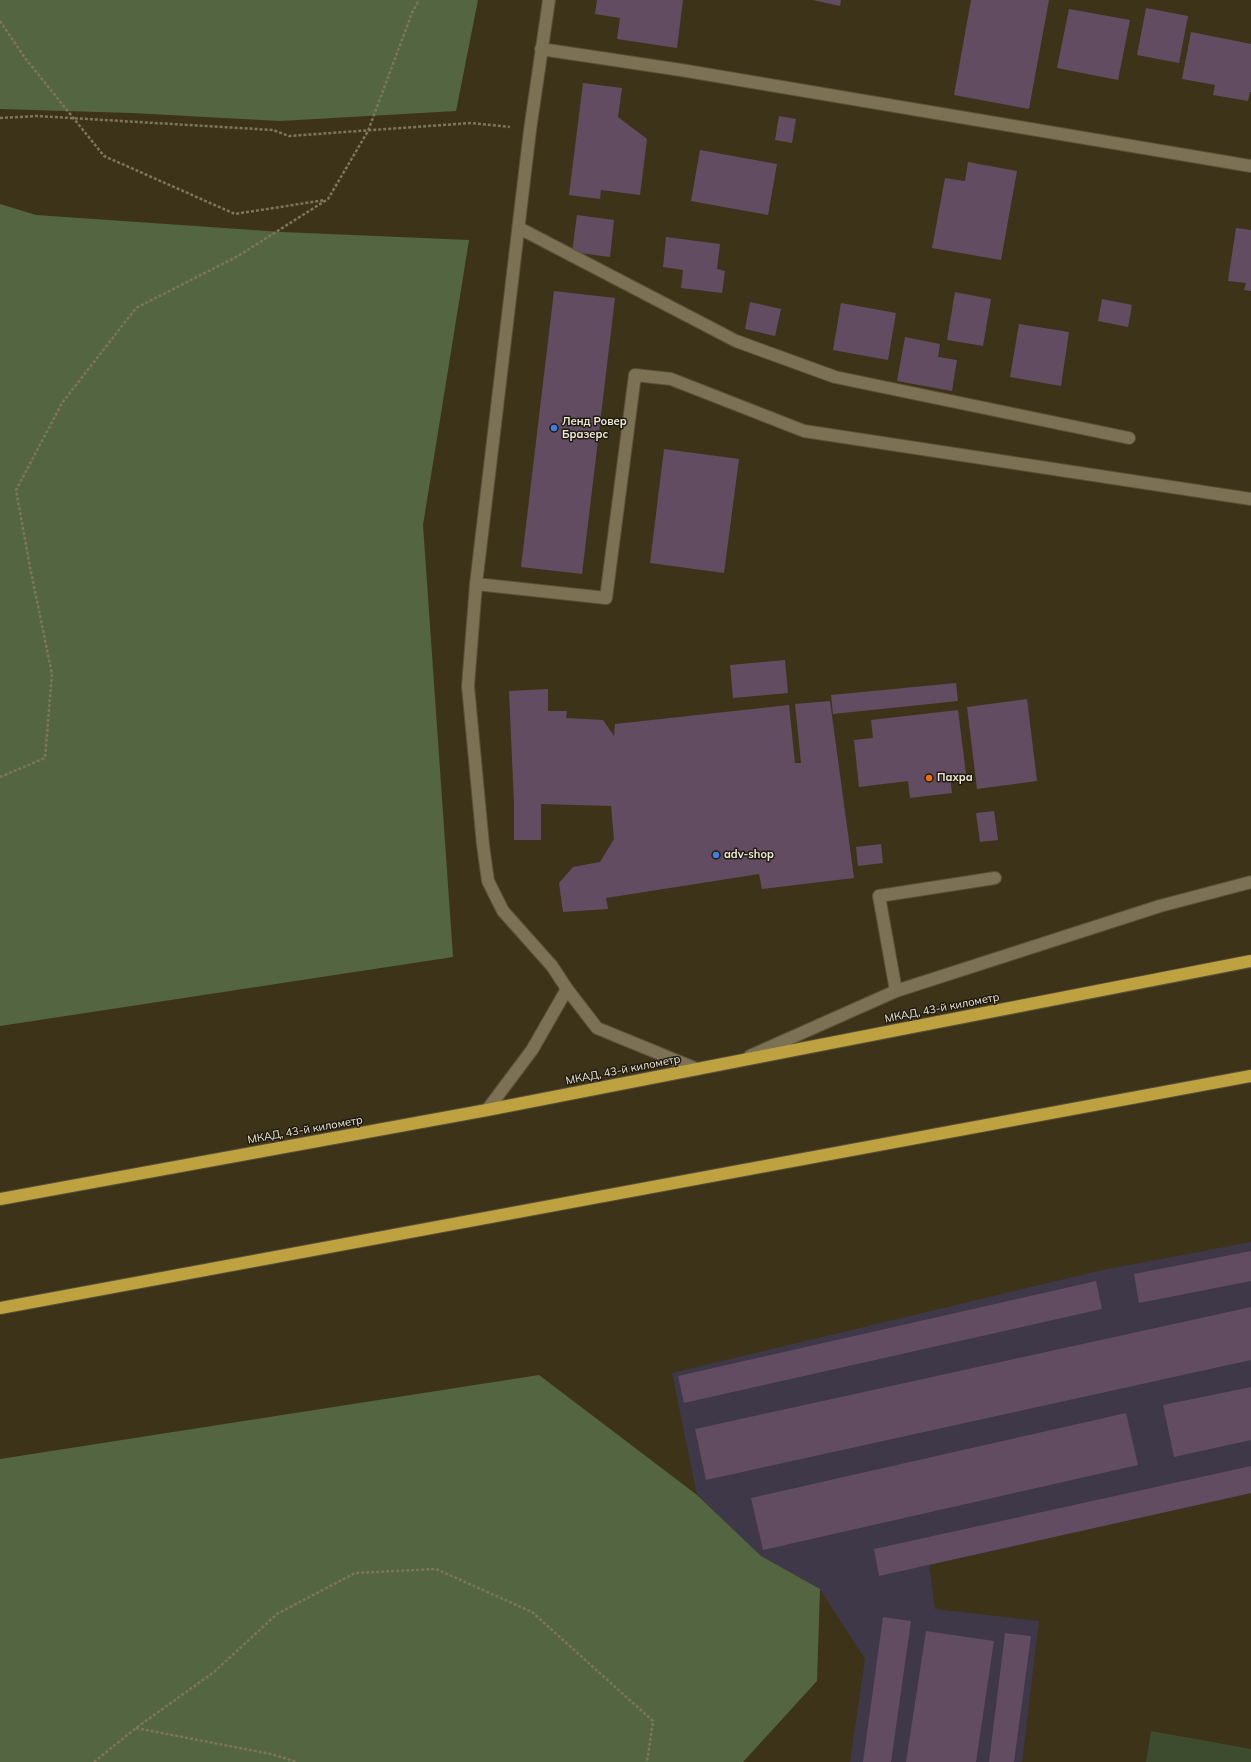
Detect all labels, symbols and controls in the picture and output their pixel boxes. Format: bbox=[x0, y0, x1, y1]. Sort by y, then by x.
place label: Ленд Ровер Бразерс bbox=[562, 415, 627, 441]
marker: Ленд Ровер Бразерс bbox=[549, 423, 559, 433]
place label: Пахра bbox=[937, 771, 973, 785]
marker: Пахра bbox=[924, 773, 934, 783]
place label: adv-shop bbox=[724, 848, 774, 862]
marker: adv-shop bbox=[711, 850, 721, 860]
street label: МКАД, 43-й километр bbox=[884, 990, 1000, 1026]
street label: МКАД, 43-й километр bbox=[565, 1052, 681, 1088]
street label: МКАД, 43-й километр bbox=[246, 1113, 364, 1147]

